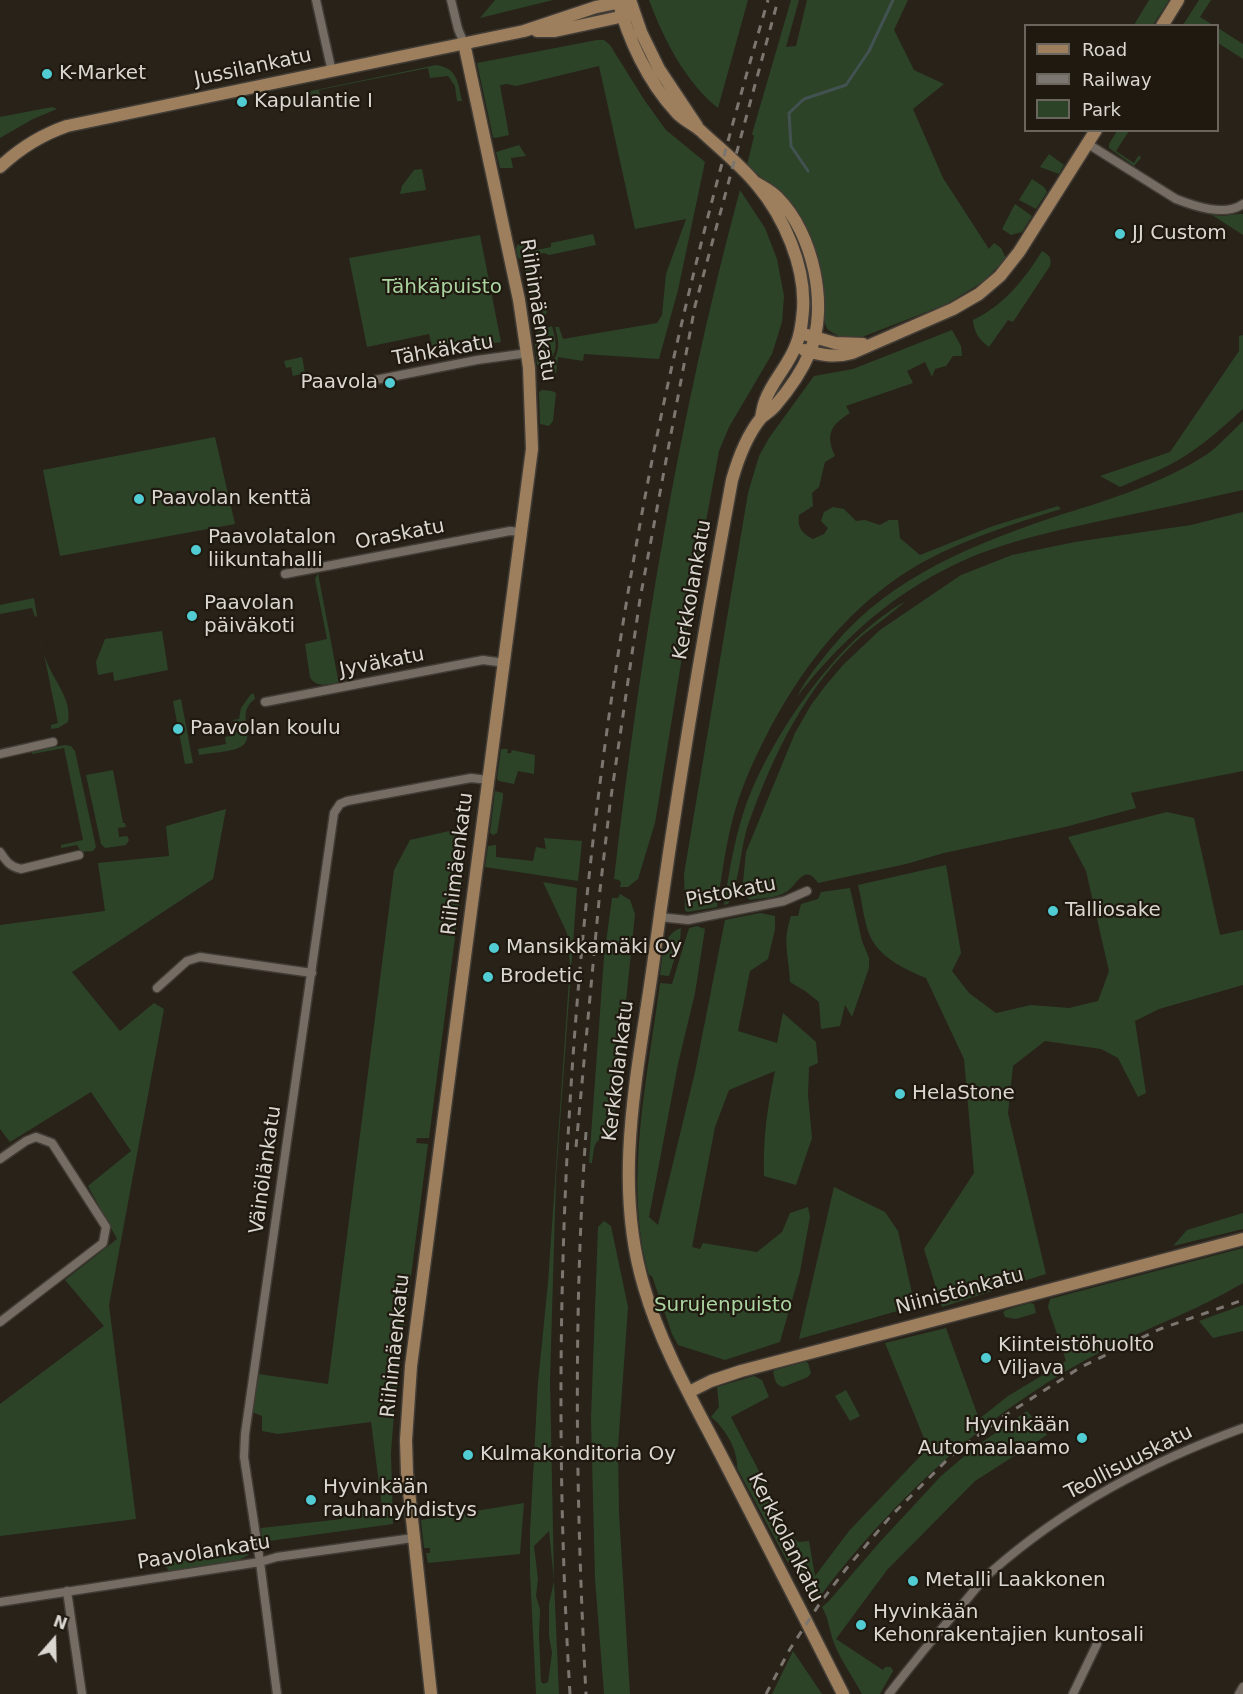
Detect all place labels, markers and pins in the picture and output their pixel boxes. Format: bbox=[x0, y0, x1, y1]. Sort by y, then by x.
place label: K-Market bbox=[59, 62, 146, 86]
marker: K-Market bbox=[40, 67, 54, 81]
place label: Kapulantie I bbox=[254, 90, 373, 114]
marker: Kapulantie I bbox=[235, 95, 249, 109]
place label: JJ Custom bbox=[1132, 222, 1227, 246]
marker: JJ Custom bbox=[1113, 227, 1127, 241]
place label: Paavola bbox=[300, 371, 378, 395]
marker: Paavola bbox=[383, 376, 397, 390]
place label: Paavolan kenttä bbox=[151, 487, 311, 511]
marker: Paavolan kenttä bbox=[132, 492, 146, 506]
place label: Paavolatalon liikuntahalli bbox=[208, 526, 336, 573]
marker: Paavolatalon liikuntahalli bbox=[189, 543, 203, 557]
place label: Paavolan päiväkoti bbox=[204, 592, 295, 639]
marker: Paavolan päiväkoti bbox=[185, 609, 199, 623]
place label: Paavolan koulu bbox=[190, 717, 341, 741]
marker: Paavolan koulu bbox=[171, 722, 185, 736]
place label: Talliosake bbox=[1065, 899, 1161, 923]
marker: Talliosake bbox=[1046, 904, 1060, 918]
place label: Mansikkamäki Oy bbox=[506, 936, 682, 960]
marker: Mansikkamäki Oy bbox=[487, 941, 501, 955]
place label: Brodetic bbox=[500, 965, 583, 989]
marker: Brodetic bbox=[481, 970, 495, 984]
place label: HelaStone bbox=[912, 1082, 1015, 1106]
marker: HelaStone bbox=[893, 1087, 907, 1101]
place label: Kiinteistöhuolto Viljava bbox=[998, 1334, 1154, 1381]
marker: Kiinteistöhuolto Viljava bbox=[979, 1351, 993, 1365]
place label: Hyvinkään Automaalaamo bbox=[918, 1414, 1070, 1461]
marker: Hyvinkään Automaalaamo bbox=[1075, 1431, 1089, 1445]
place label: Kulmakonditoria Oy bbox=[480, 1443, 676, 1467]
marker: Kulmakonditoria Oy bbox=[461, 1448, 475, 1462]
place label: Hyvinkään rauhanyhdistys bbox=[323, 1476, 477, 1523]
marker: Hyvinkään rauhanyhdistys bbox=[304, 1493, 318, 1507]
place label: Metalli Laakkonen bbox=[925, 1569, 1106, 1593]
marker: Metalli Laakkonen bbox=[906, 1574, 920, 1588]
place label: Hyvinkään Kehonrakentajien kuntosali bbox=[873, 1601, 1144, 1648]
marker: Hyvinkään Kehonrakentajien kuntosali bbox=[854, 1618, 868, 1632]

